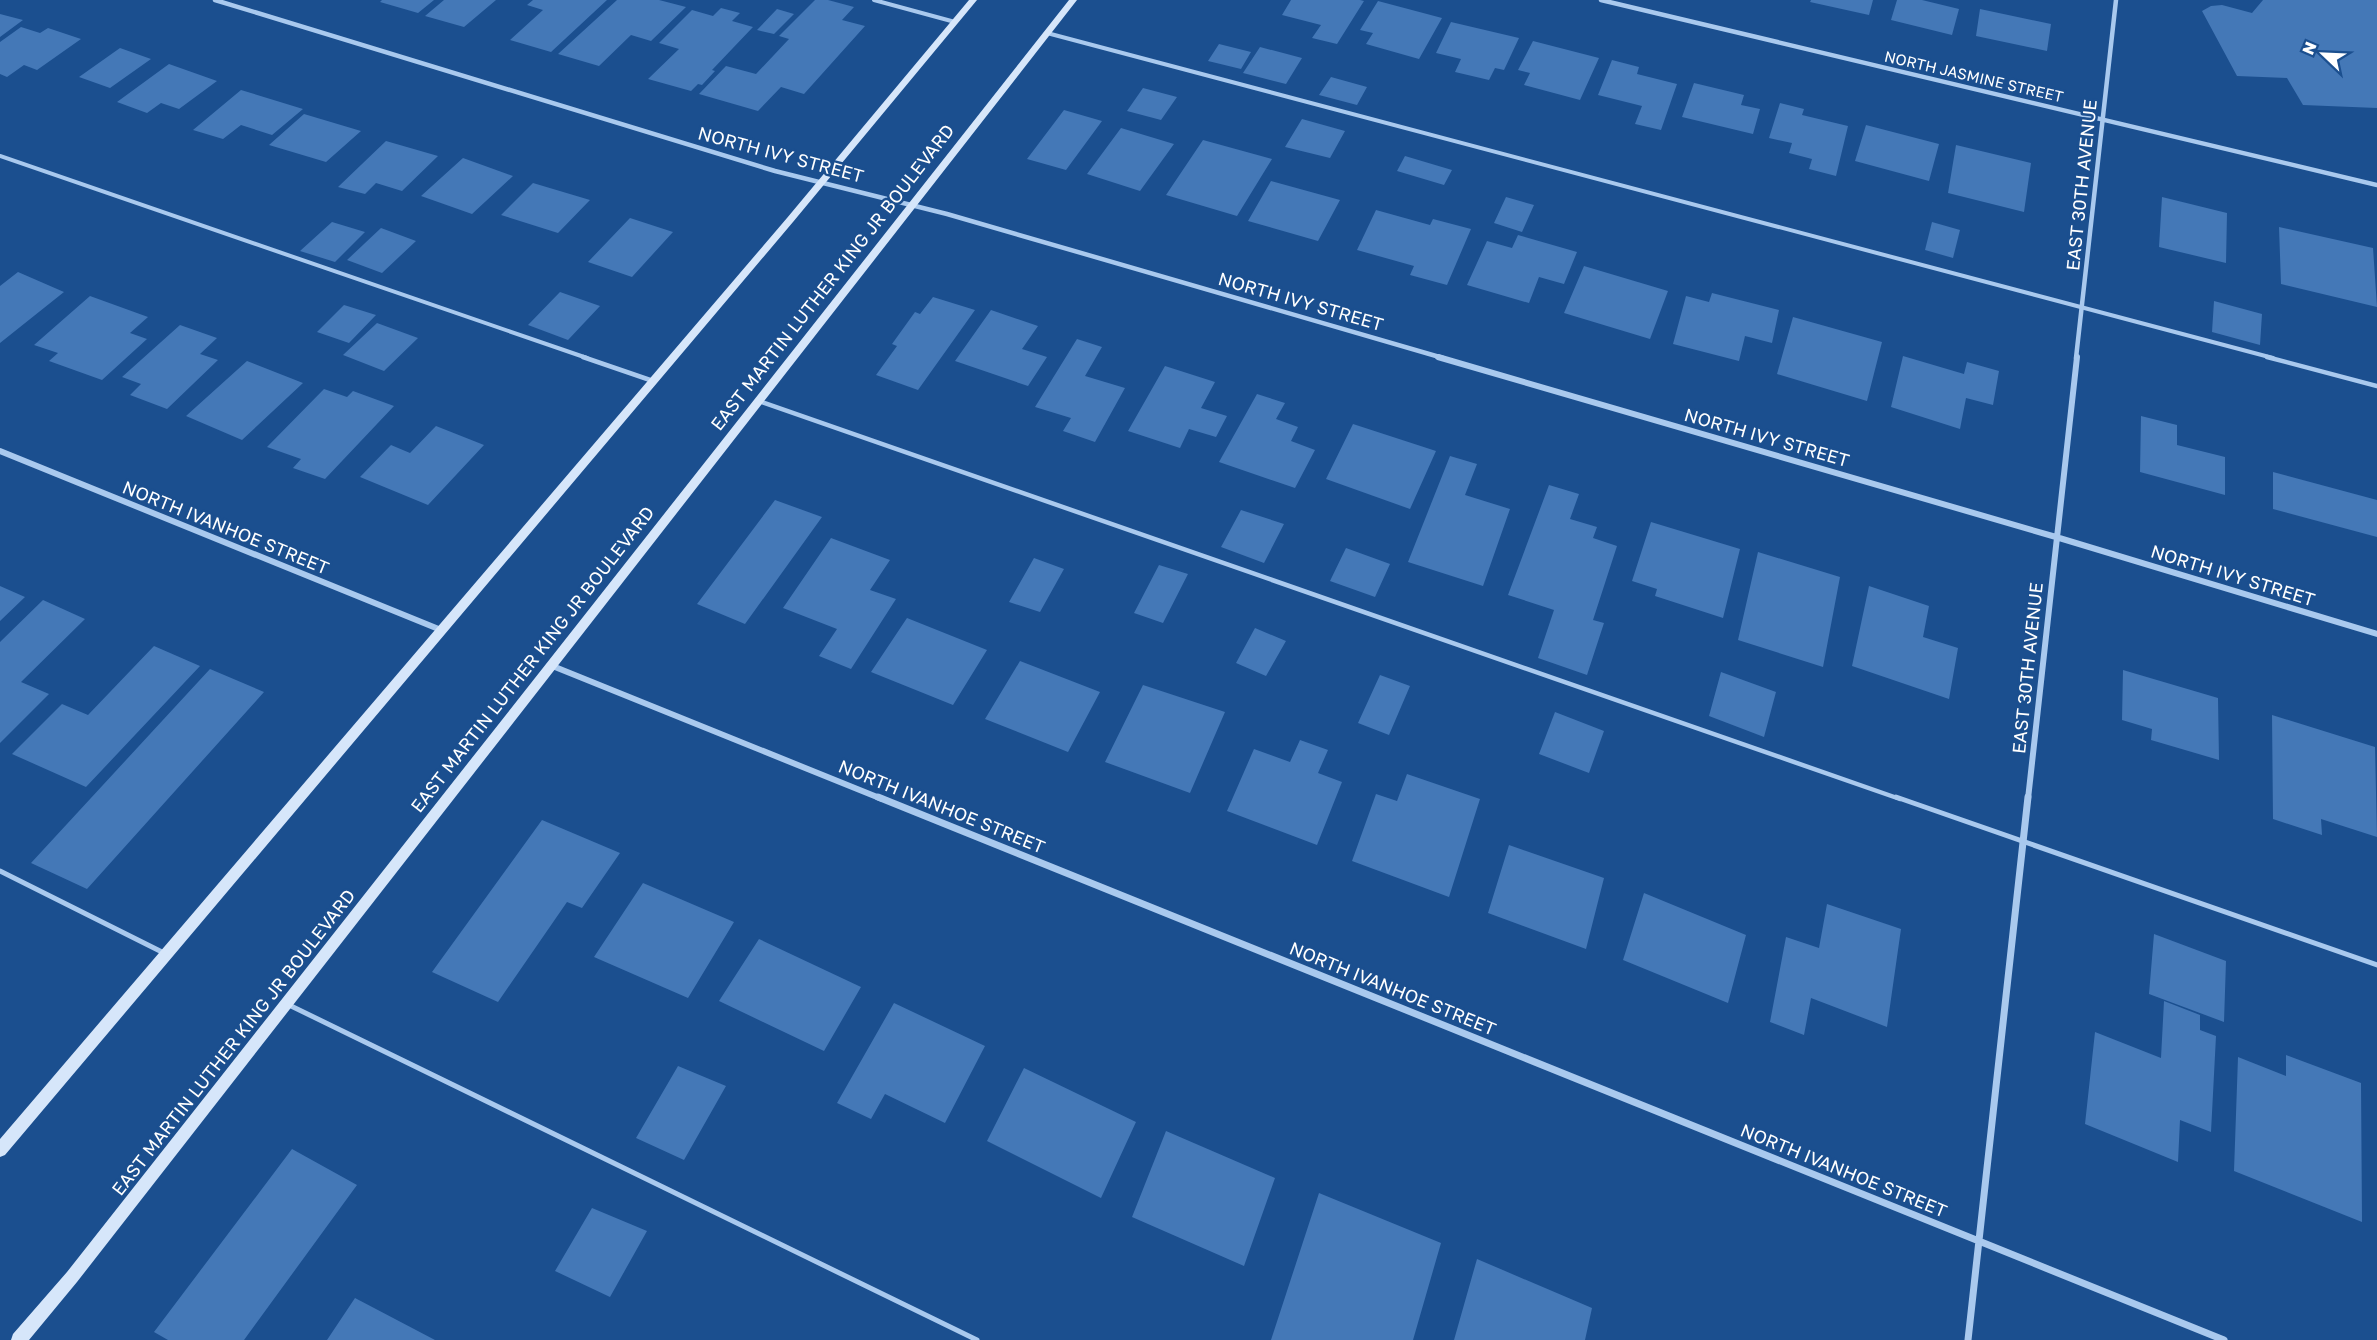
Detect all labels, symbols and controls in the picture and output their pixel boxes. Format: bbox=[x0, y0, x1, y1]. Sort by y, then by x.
north arrow bbox=[2293, 24, 2353, 84]
text: N bbox=[2298, 39, 2321, 58]
street label: NORTH JASMINE STREET bbox=[1883, 47, 2065, 105]
street label: EAST 30TH AVENUE bbox=[2061, 98, 2101, 272]
street label: EAST MARTIN LUTHER KING JR BOULEVARD bbox=[706, 119, 958, 435]
street label: NORTH IVY STREET bbox=[696, 121, 866, 187]
street label: NORTH IVY STREET bbox=[1216, 267, 1386, 335]
street label: NORTH IVY STREET bbox=[1682, 403, 1852, 471]
street label: NORTH IVANHOE STREET bbox=[120, 475, 332, 579]
street label: EAST MARTIN LUTHER KING JR BOULEVARD bbox=[406, 501, 658, 817]
street label: NORTH IVY STREET bbox=[2148, 540, 2318, 610]
street label: EAST 30TH AVENUE bbox=[2007, 581, 2047, 755]
street label: NORTH IVANHOE STREET bbox=[836, 754, 1048, 858]
street label: EAST MARTIN LUTHER KING JR BOULEVARD bbox=[107, 884, 359, 1200]
street label: NORTH IVANHOE STREET bbox=[1287, 936, 1499, 1040]
street label: NORTH IVANHOE STREET bbox=[1738, 1118, 1950, 1222]

